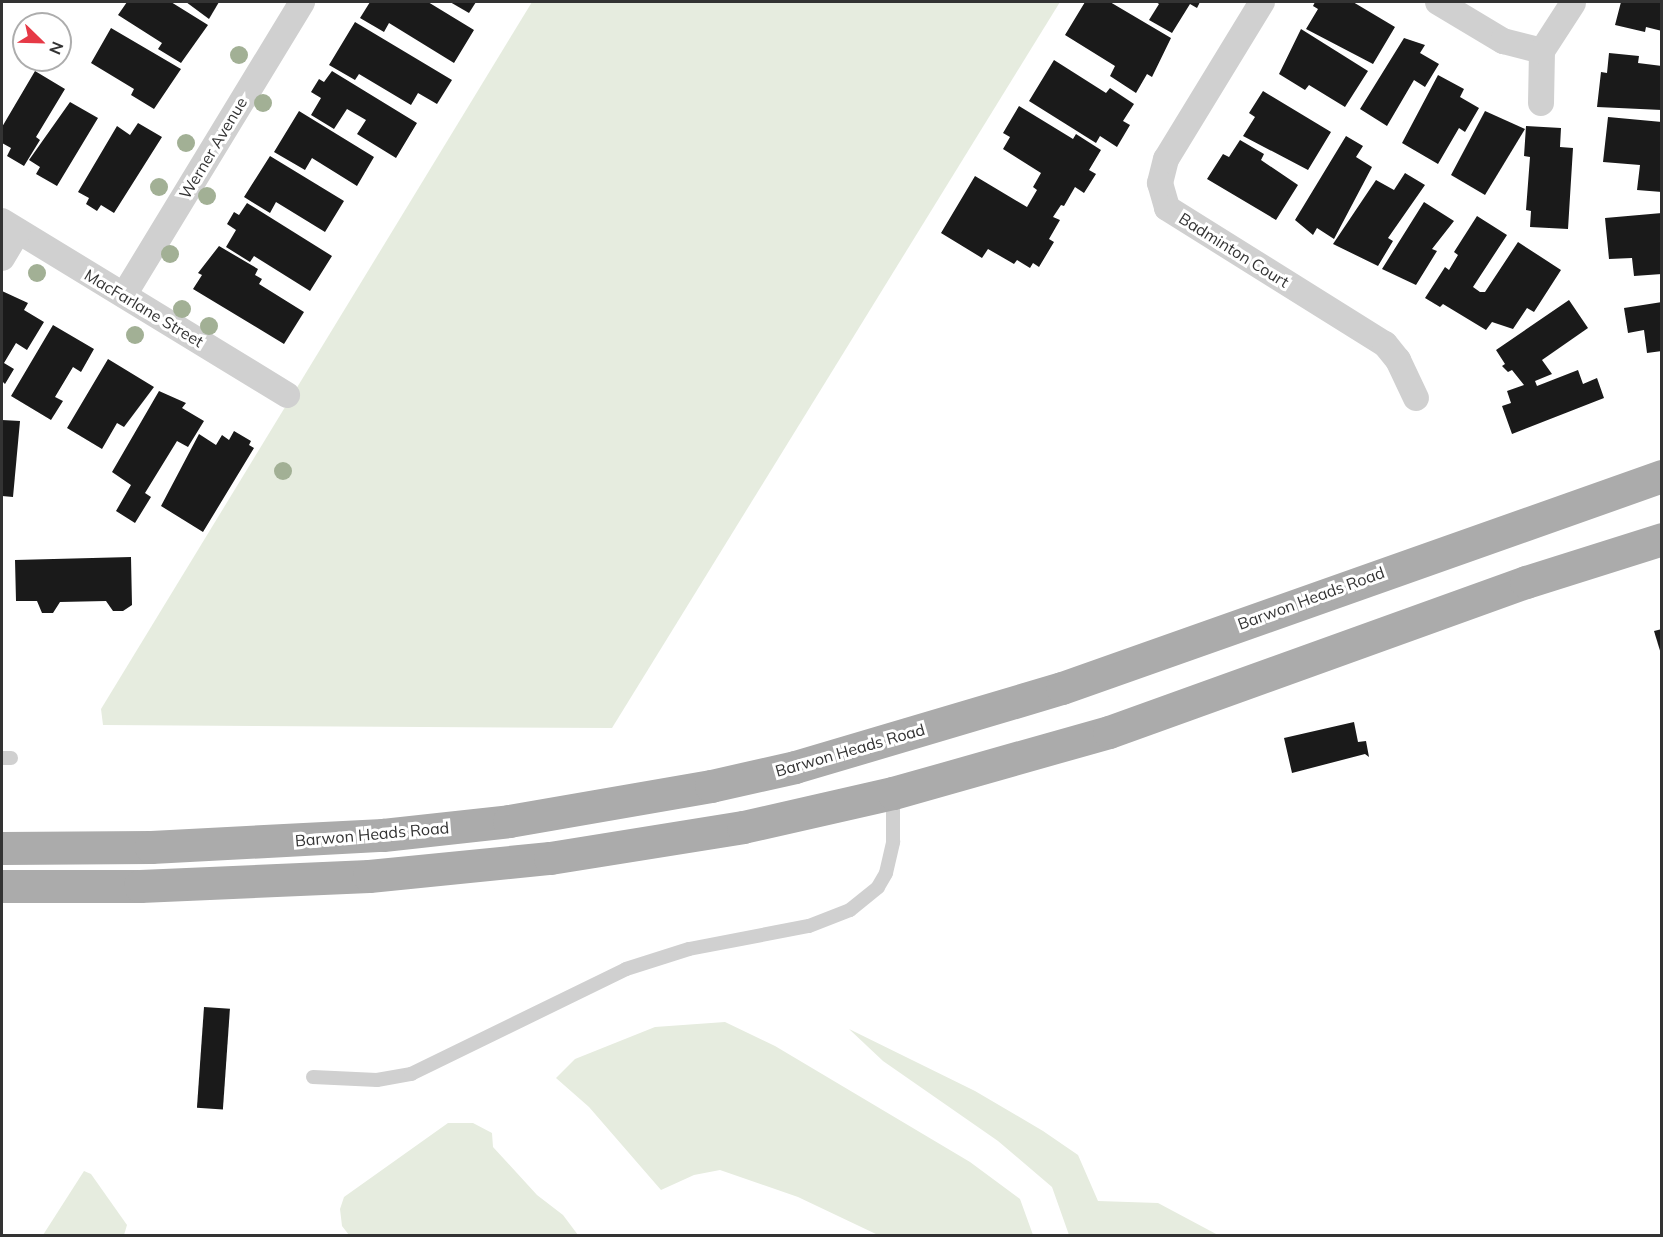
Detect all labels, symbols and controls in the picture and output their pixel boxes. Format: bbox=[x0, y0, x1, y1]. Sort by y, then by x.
north arrow bbox=[12, 12, 72, 72]
text: N bbox=[45, 39, 68, 58]
street label: Werner Avenue bbox=[175, 94, 251, 202]
street label: Badminton Court bbox=[1175, 208, 1293, 292]
street label: MacFarlane Street bbox=[81, 265, 207, 351]
street label: Barwon Heads Road bbox=[1235, 563, 1387, 633]
street label: Barwon Heads Road bbox=[773, 719, 927, 781]
street label: Barwon Heads Road bbox=[294, 818, 450, 850]

